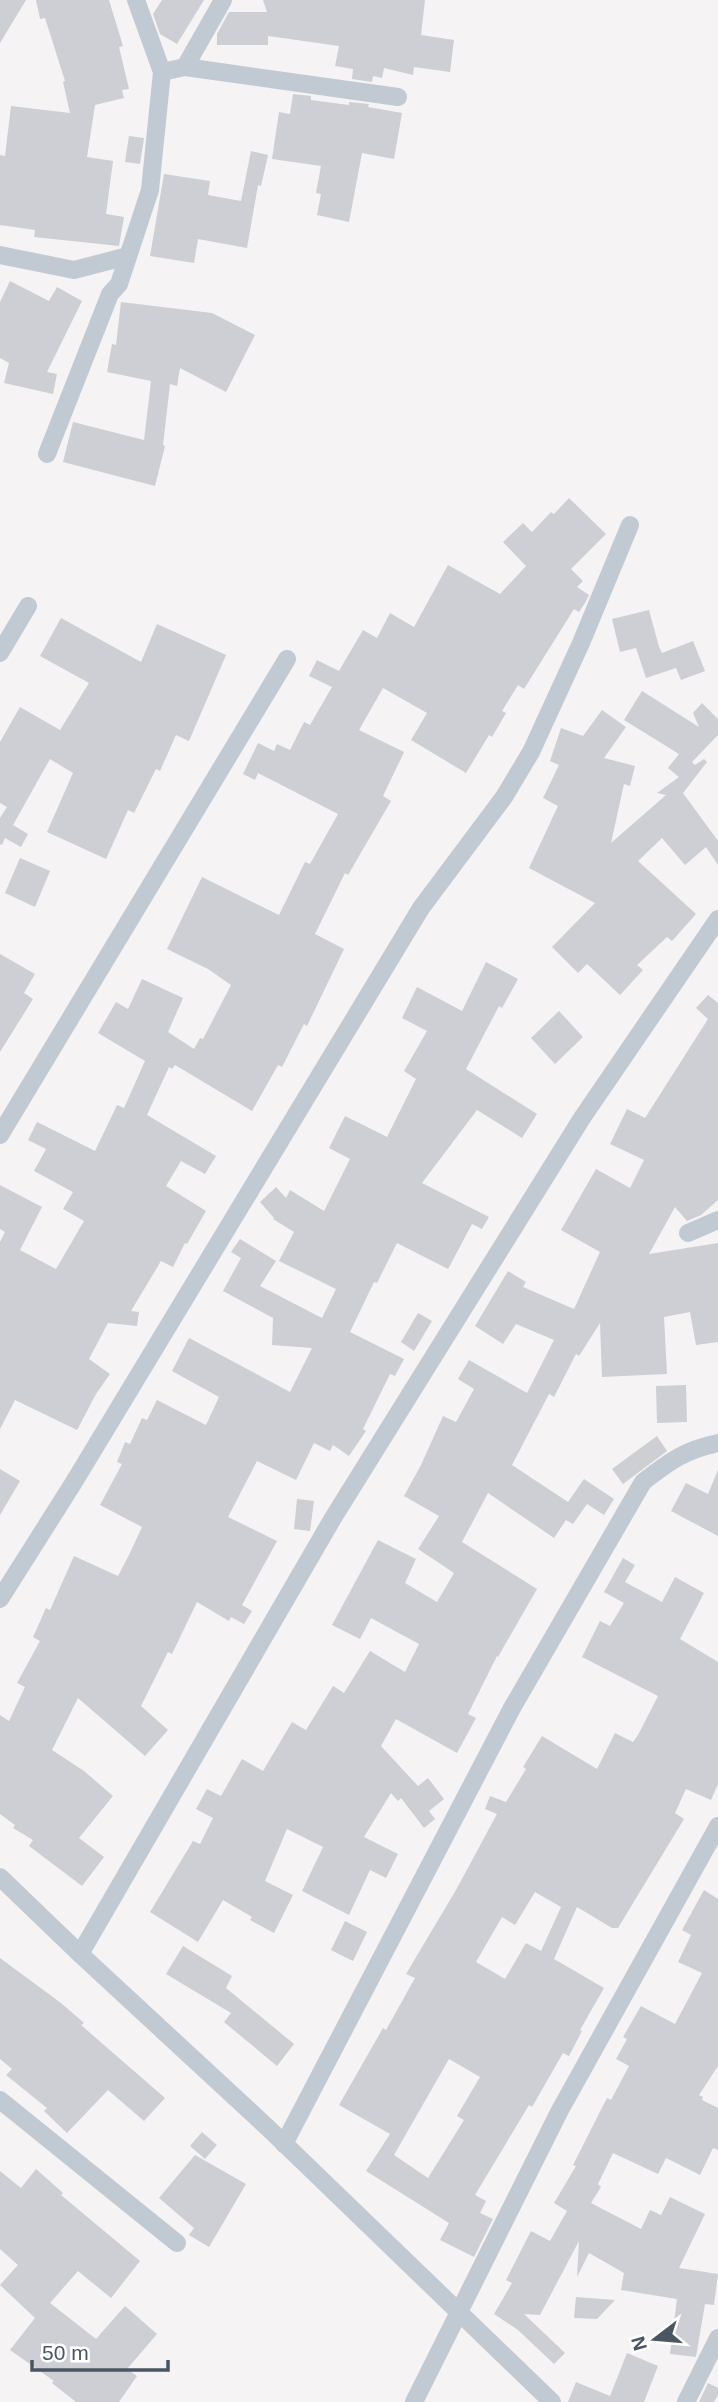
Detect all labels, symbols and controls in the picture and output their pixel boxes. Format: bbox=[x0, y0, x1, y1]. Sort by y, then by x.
north arrow bbox=[620, 2304, 690, 2374]
scale bar bbox=[32, 2328, 168, 2372]
text: N bbox=[627, 2334, 651, 2353]
text: 50 m bbox=[42, 2341, 89, 2364]

